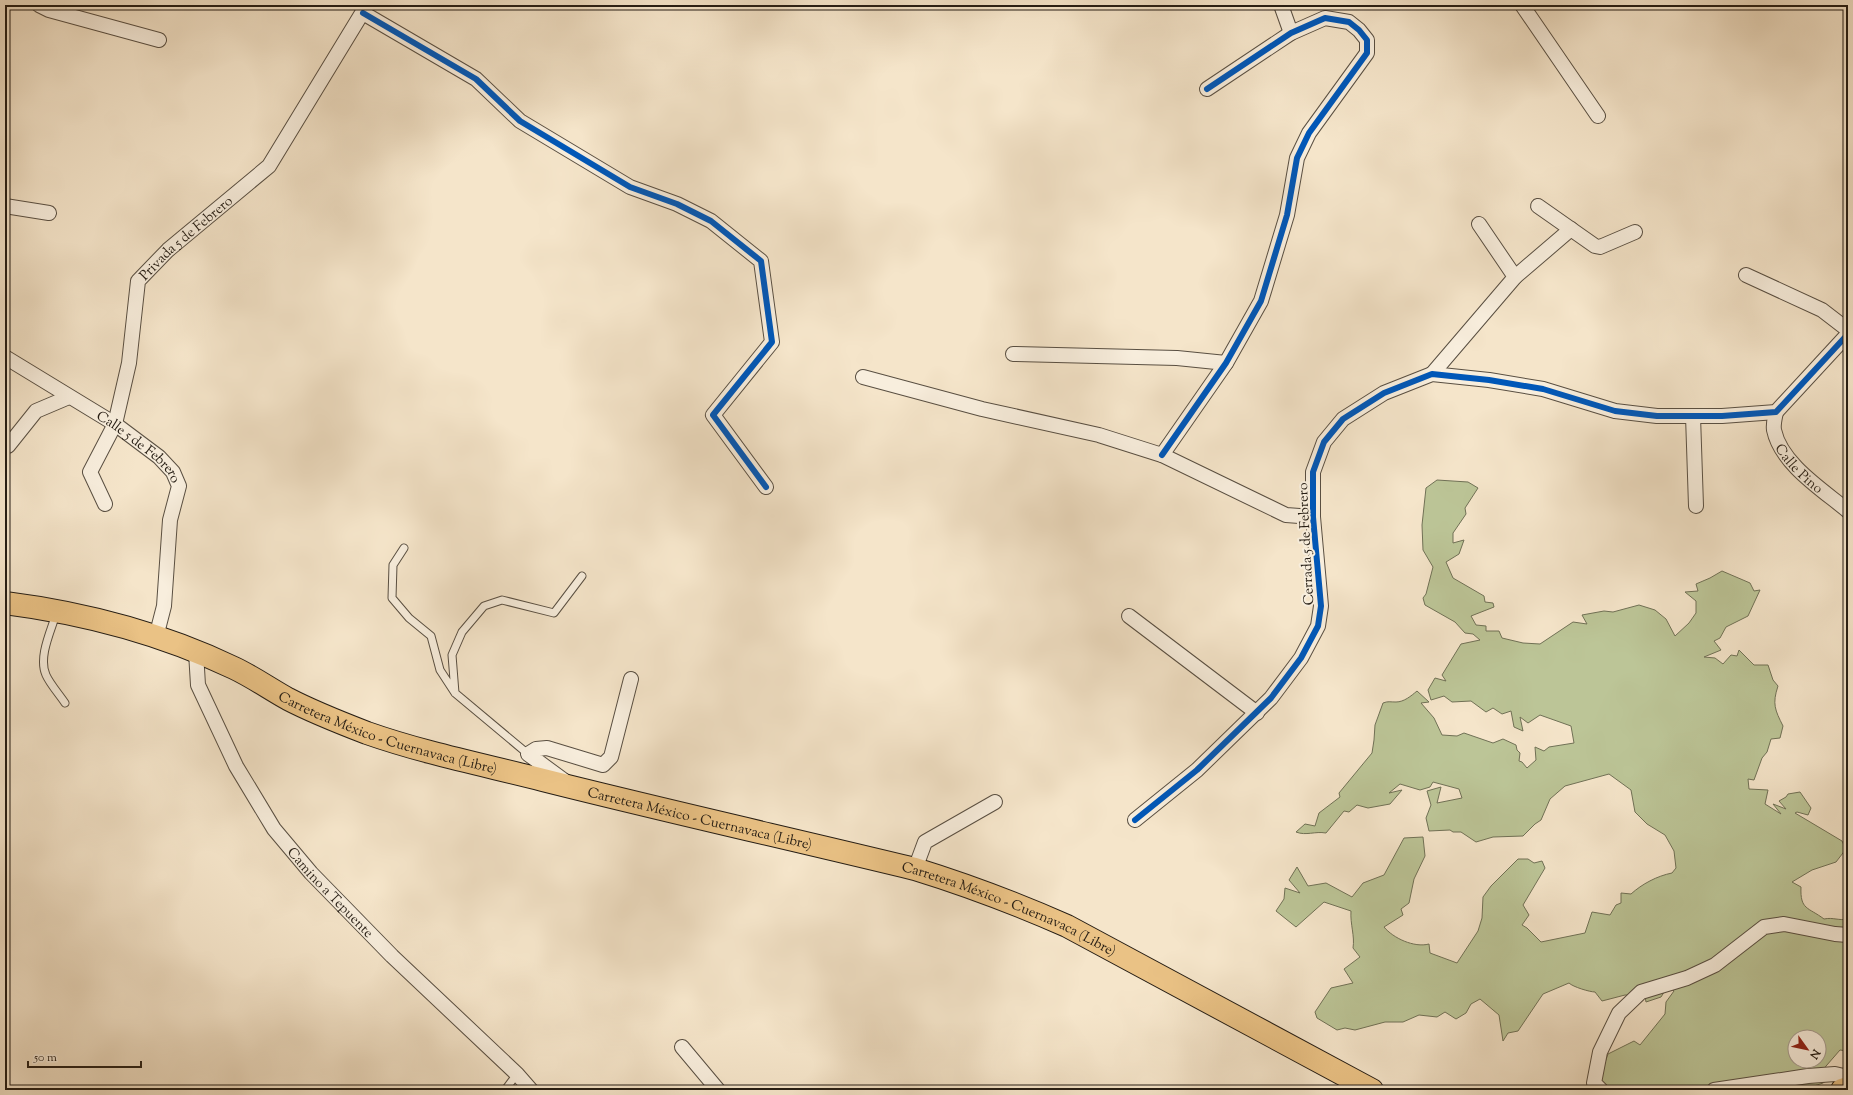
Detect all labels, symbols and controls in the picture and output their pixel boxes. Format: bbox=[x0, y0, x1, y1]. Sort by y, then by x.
street label: Privada 5 de Febrero bbox=[136, 192, 238, 286]
street label: Calle 5 de Febrero bbox=[92, 407, 185, 487]
street label: Calle Pino bbox=[1769, 441, 1827, 500]
street label: Cerrada 5 de Febrero bbox=[1294, 482, 1320, 606]
street label: Carretera México - Cuernavaca (Libre) bbox=[274, 687, 499, 780]
street label: Carretera México - Cuernavaca (Libre) bbox=[585, 783, 814, 856]
street label: Camino a Tepuente bbox=[281, 844, 377, 943]
street label: Carretera México - Cuernavaca (Libre) bbox=[899, 858, 1119, 962]
north arrow bbox=[1787, 1029, 1827, 1069]
scale bar bbox=[28, 1043, 141, 1069]
text: N bbox=[1805, 1045, 1824, 1062]
text: 50 m bbox=[33, 1049, 57, 1067]

